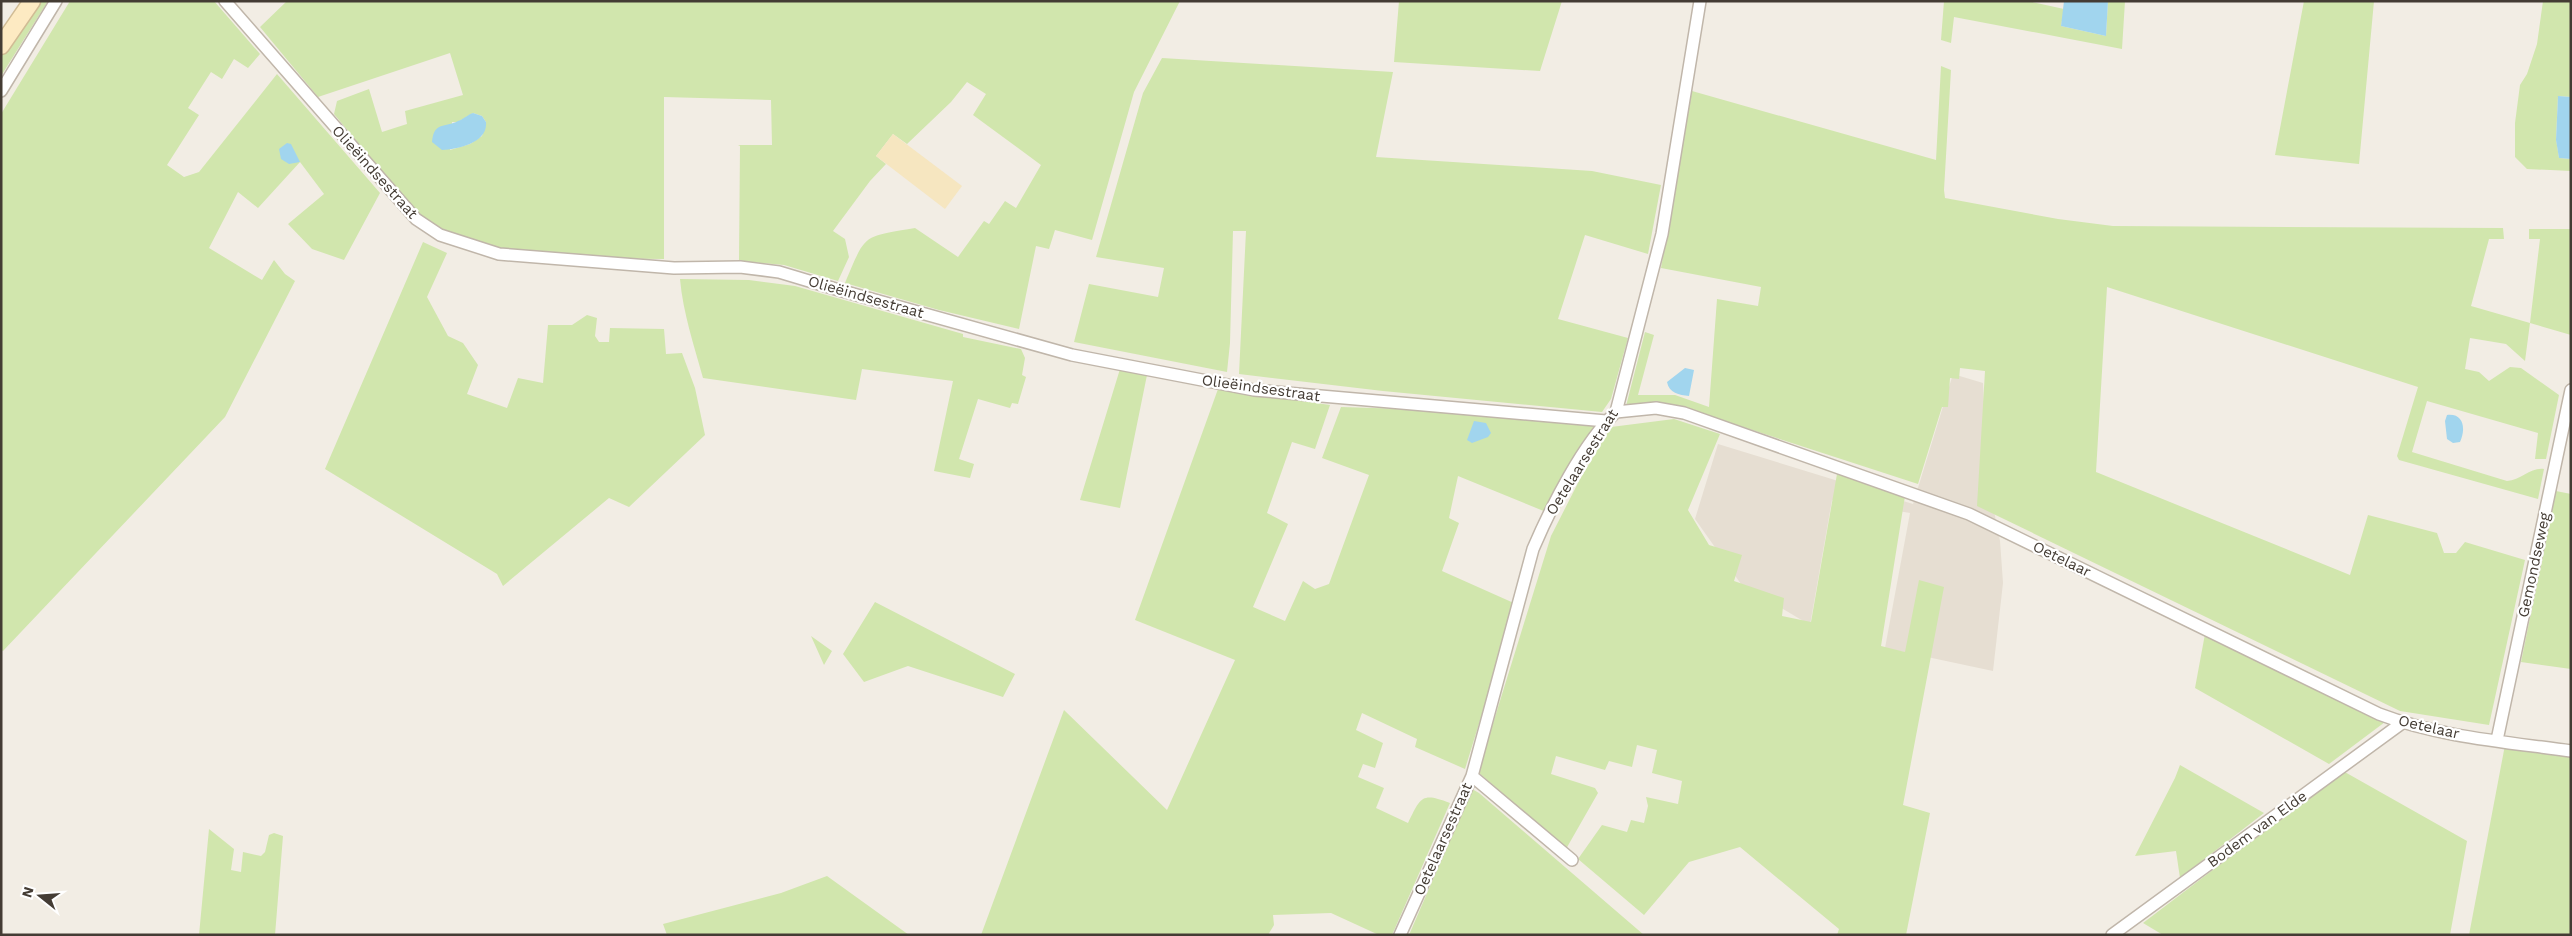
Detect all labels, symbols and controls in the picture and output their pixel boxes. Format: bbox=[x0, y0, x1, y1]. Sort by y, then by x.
street label: Olieëindsestraat bbox=[328, 122, 422, 223]
street label: Olieëindsestraat bbox=[806, 272, 927, 322]
street label: Olieëindsestraat bbox=[1201, 371, 1322, 405]
street label: Oetelaarsestraat bbox=[1542, 405, 1622, 518]
street label: Gemondseweg bbox=[2514, 511, 2554, 619]
street label: Oetelaar bbox=[2030, 537, 2094, 581]
street label: Oetelaar bbox=[2397, 711, 2461, 743]
street label: Oetelaarsestraat bbox=[1410, 779, 1476, 898]
street label: Bodem van Elde bbox=[2204, 787, 2310, 871]
north arrow bbox=[15, 871, 65, 921]
text: N bbox=[18, 885, 37, 899]

